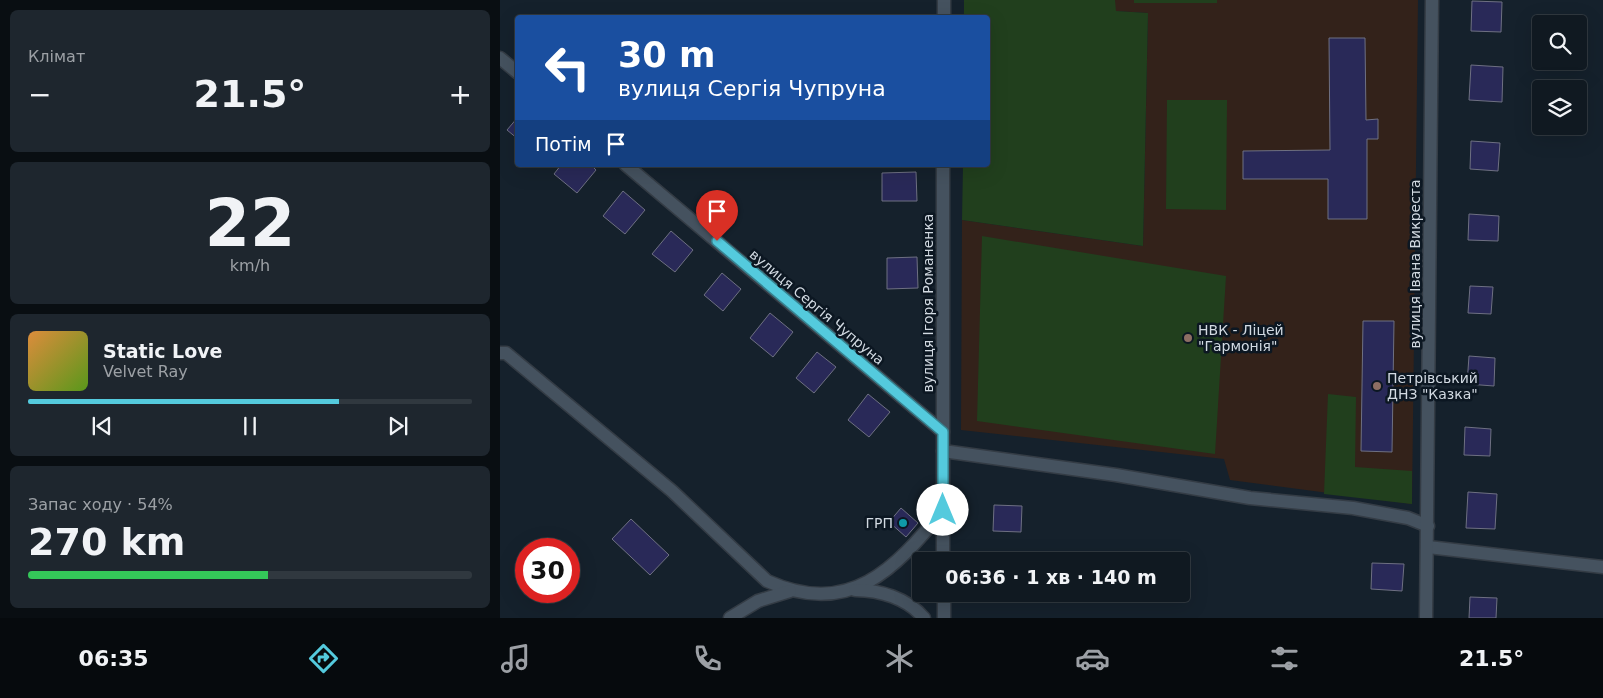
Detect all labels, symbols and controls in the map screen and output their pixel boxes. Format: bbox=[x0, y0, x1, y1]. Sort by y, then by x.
map controls bbox=[1532, 15, 1587, 135]
button: search bbox=[1532, 15, 1587, 70]
icon: left bbox=[535, 35, 600, 100]
text: 30 m bbox=[618, 35, 715, 75]
text: Клімат bbox=[28, 47, 85, 66]
text: 21.5° bbox=[194, 72, 306, 116]
text: вулиця Сергія Чупруна bbox=[618, 76, 886, 101]
text: − bbox=[28, 78, 51, 111]
text: + bbox=[449, 78, 472, 111]
button: layers bbox=[1532, 80, 1587, 135]
icon: arrive bbox=[602, 130, 630, 158]
text: Потім bbox=[535, 133, 592, 155]
street label: вулиця Івана Викреста bbox=[1407, 179, 1423, 349]
text: 22 bbox=[205, 186, 295, 261]
pin bbox=[696, 190, 738, 241]
icon: arrive bbox=[703, 197, 731, 225]
street label: вулиця Ігоря Романенка bbox=[920, 214, 936, 392]
street label: вулиця Сергія Чупруна bbox=[747, 246, 887, 368]
text: km/h bbox=[230, 256, 270, 275]
place label: НВК - Ліцей "Гармонія" bbox=[1198, 322, 1284, 354]
marker: НВК - Ліцей "Гармонія" bbox=[1182, 332, 1194, 344]
text: Static Love bbox=[103, 340, 223, 362]
text: Velvet Ray bbox=[103, 362, 188, 381]
place label: Петрівський ДНЗ "Казка" bbox=[1387, 370, 1478, 402]
marker: Петрівський ДНЗ "Казка" bbox=[1371, 380, 1383, 392]
icon: previous bbox=[88, 412, 116, 440]
icon: pause bbox=[236, 412, 264, 440]
icon: next bbox=[384, 412, 412, 440]
position arrow bbox=[916, 483, 968, 535]
text: Запас ходу · 54% bbox=[28, 495, 173, 514]
place label: ГРП bbox=[865, 515, 893, 531]
marker: ГРП bbox=[897, 517, 909, 529]
text: 270 km bbox=[28, 520, 185, 564]
speed limit sign: 30 bbox=[515, 538, 580, 603]
text: 06:36 · 1 хв · 140 m bbox=[945, 566, 1157, 588]
icon: directions bbox=[306, 641, 341, 676]
icon: music bbox=[498, 641, 533, 676]
icon: phone bbox=[690, 641, 725, 676]
icon: climate bbox=[882, 641, 917, 676]
icon: car bbox=[1075, 641, 1110, 676]
icon: filters bbox=[1267, 641, 1302, 676]
text: 06:35 bbox=[79, 646, 149, 671]
text: 21.5° bbox=[1459, 646, 1524, 671]

